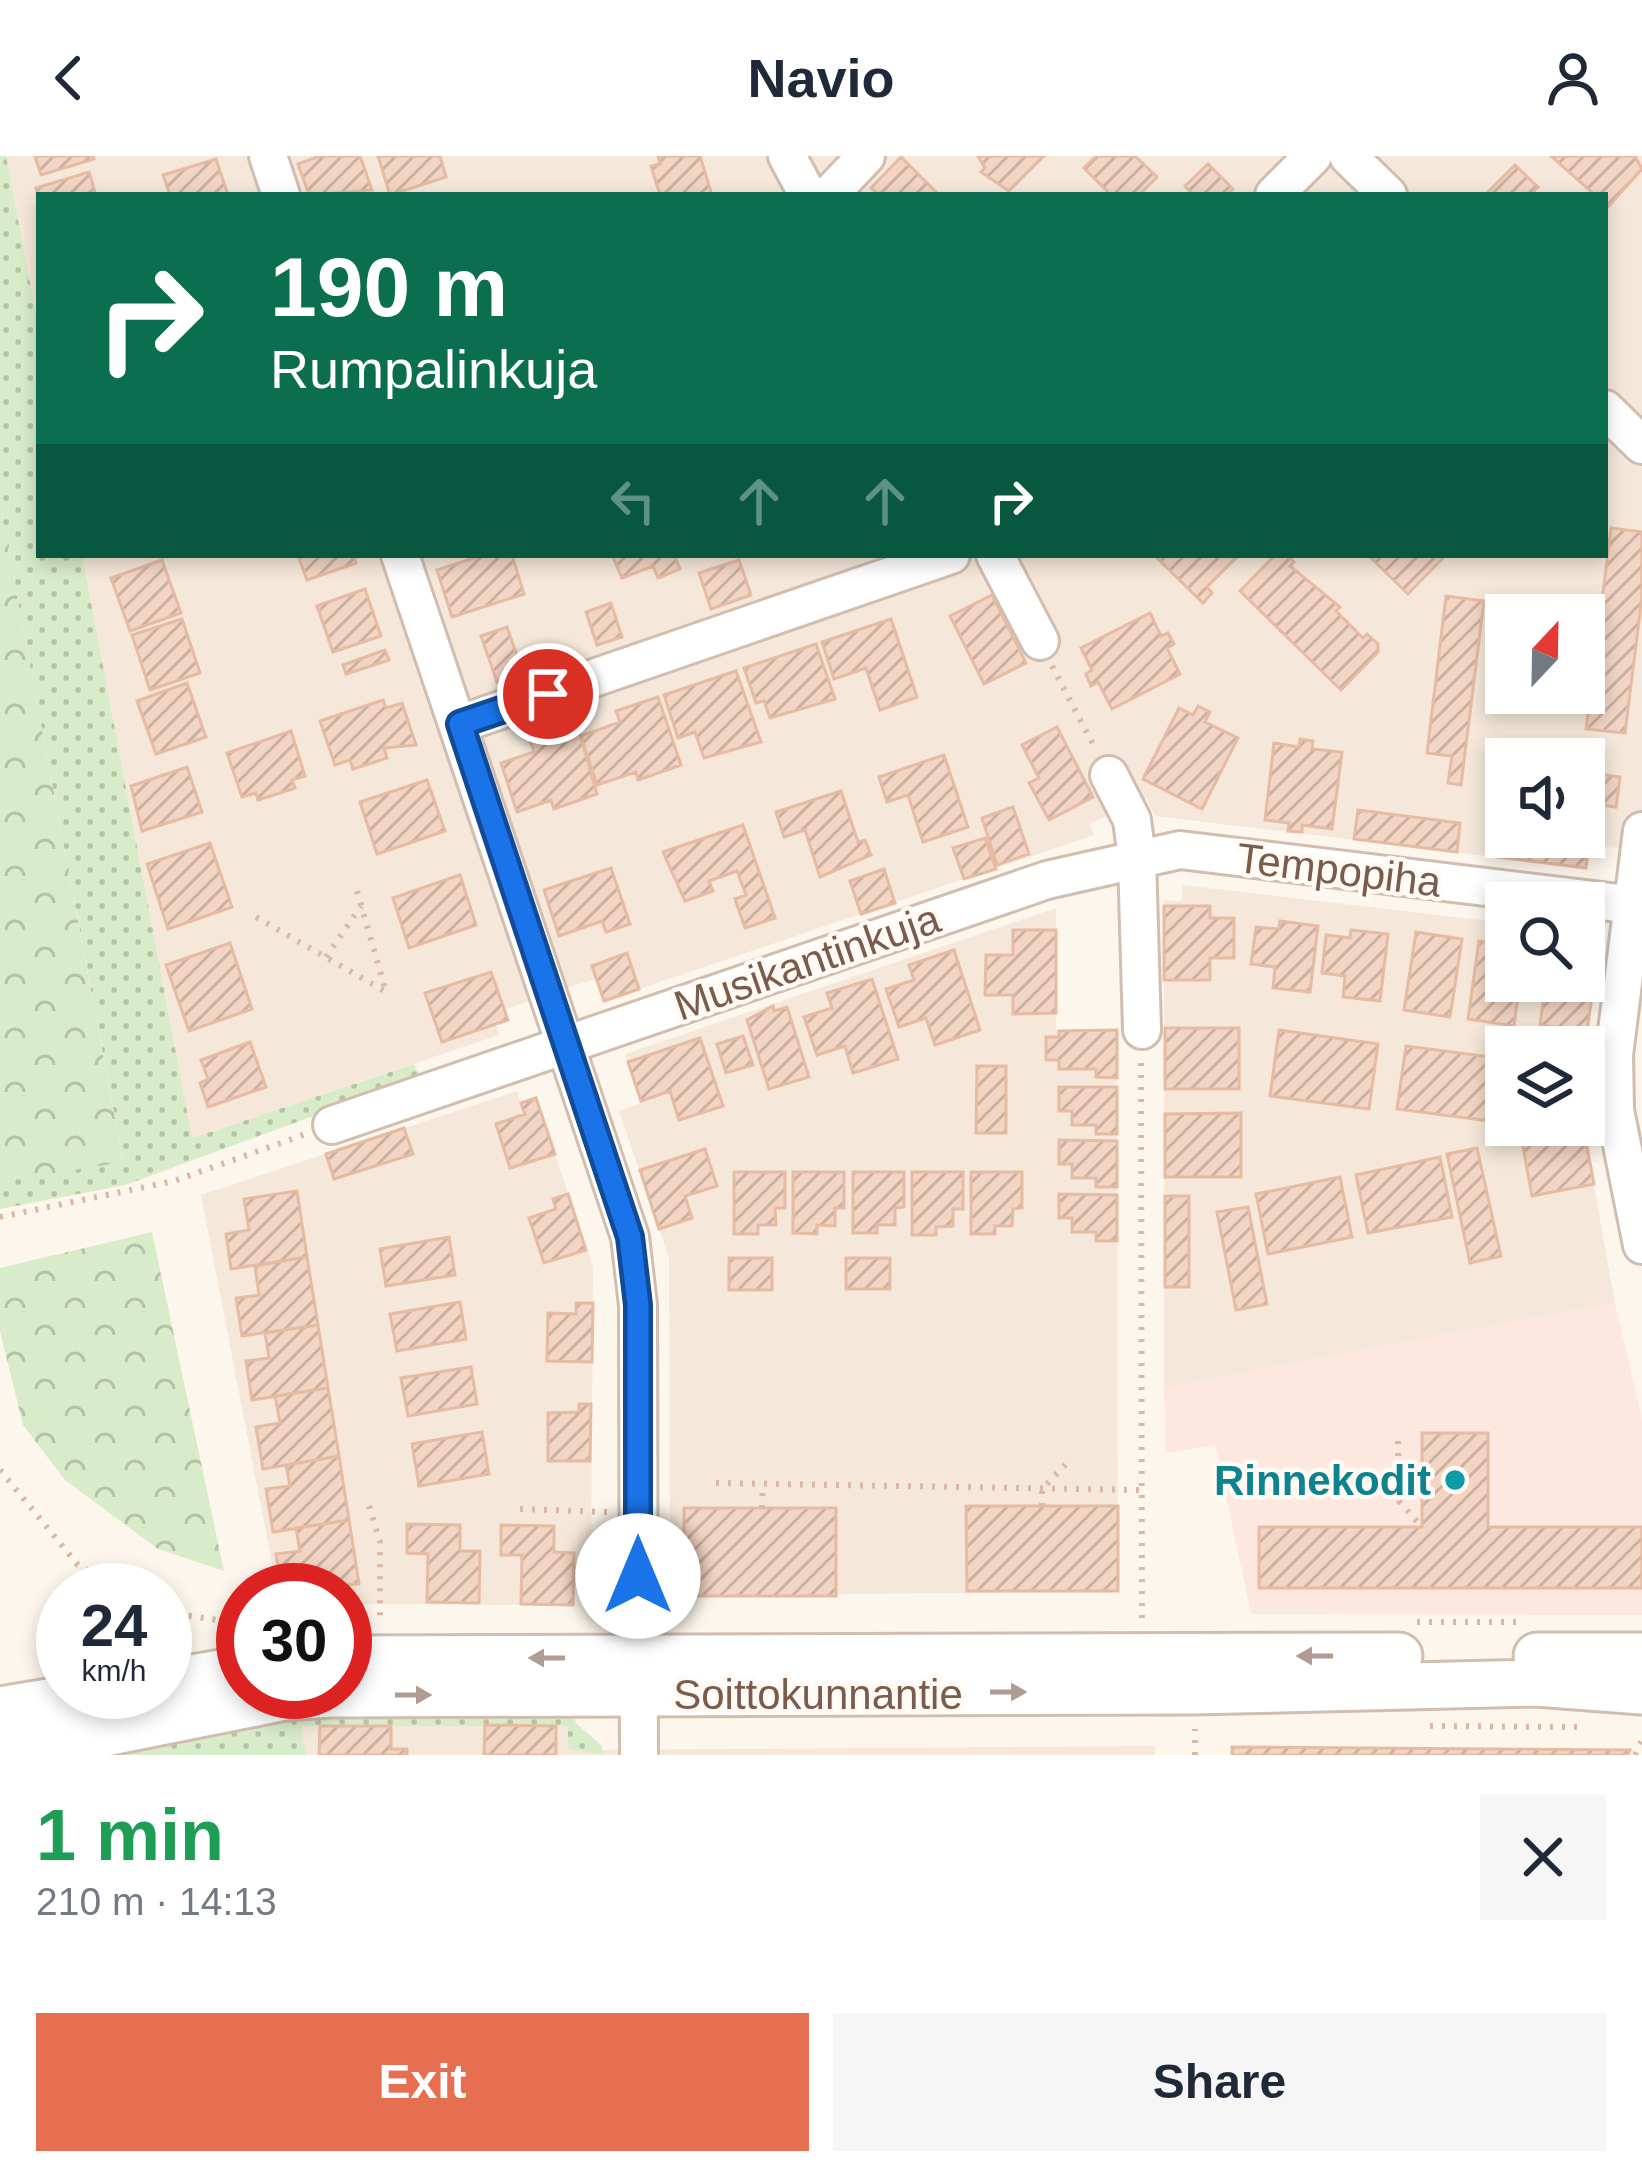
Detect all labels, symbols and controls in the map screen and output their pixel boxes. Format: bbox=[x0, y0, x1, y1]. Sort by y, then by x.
icon: back bbox=[36, 45, 102, 111]
icon: person bbox=[1540, 45, 1606, 111]
text: Navio bbox=[747, 48, 895, 108]
icon: right bbox=[72, 240, 228, 396]
text: 190 m bbox=[270, 240, 508, 334]
text: Rumpalinkuja bbox=[270, 339, 597, 399]
icon: left bbox=[600, 468, 666, 534]
icon: ahead bbox=[726, 468, 792, 534]
icon: ahead bbox=[852, 468, 918, 534]
icon: right bbox=[978, 468, 1044, 534]
north arrow bbox=[1485, 594, 1605, 714]
map controls bbox=[1485, 594, 1605, 1146]
pin bbox=[497, 643, 599, 745]
icon: arrive bbox=[515, 661, 581, 727]
button: sound bbox=[1485, 738, 1605, 858]
street label: Tempopiha bbox=[1234, 834, 1444, 906]
button: search bbox=[1485, 882, 1605, 1002]
street label: Musikantinkuja bbox=[668, 894, 947, 1029]
button: layers bbox=[1485, 1026, 1605, 1146]
place label: Rinnekodit bbox=[1214, 1457, 1431, 1504]
marker: Rinnekodit bbox=[1442, 1467, 1468, 1493]
position arrow bbox=[575, 1513, 701, 1639]
speed limit sign: 30 bbox=[216, 1563, 372, 1719]
text: 24 bbox=[81, 1592, 147, 1659]
one-way arrow bbox=[1295, 1646, 1333, 1666]
one-way arrow bbox=[527, 1648, 565, 1668]
text: km/h bbox=[81, 1654, 147, 1687]
street label: Soittokunnantie bbox=[673, 1671, 963, 1718]
one-way arrow bbox=[990, 1682, 1028, 1702]
one-way arrow bbox=[395, 1685, 433, 1704]
button: close bbox=[1480, 1794, 1606, 1920]
text: 1 min bbox=[36, 1795, 224, 1875]
text: 210 m · 14:13 bbox=[36, 1880, 277, 1923]
button: Exit bbox=[36, 2013, 809, 2151]
button: Share bbox=[833, 2013, 1606, 2151]

